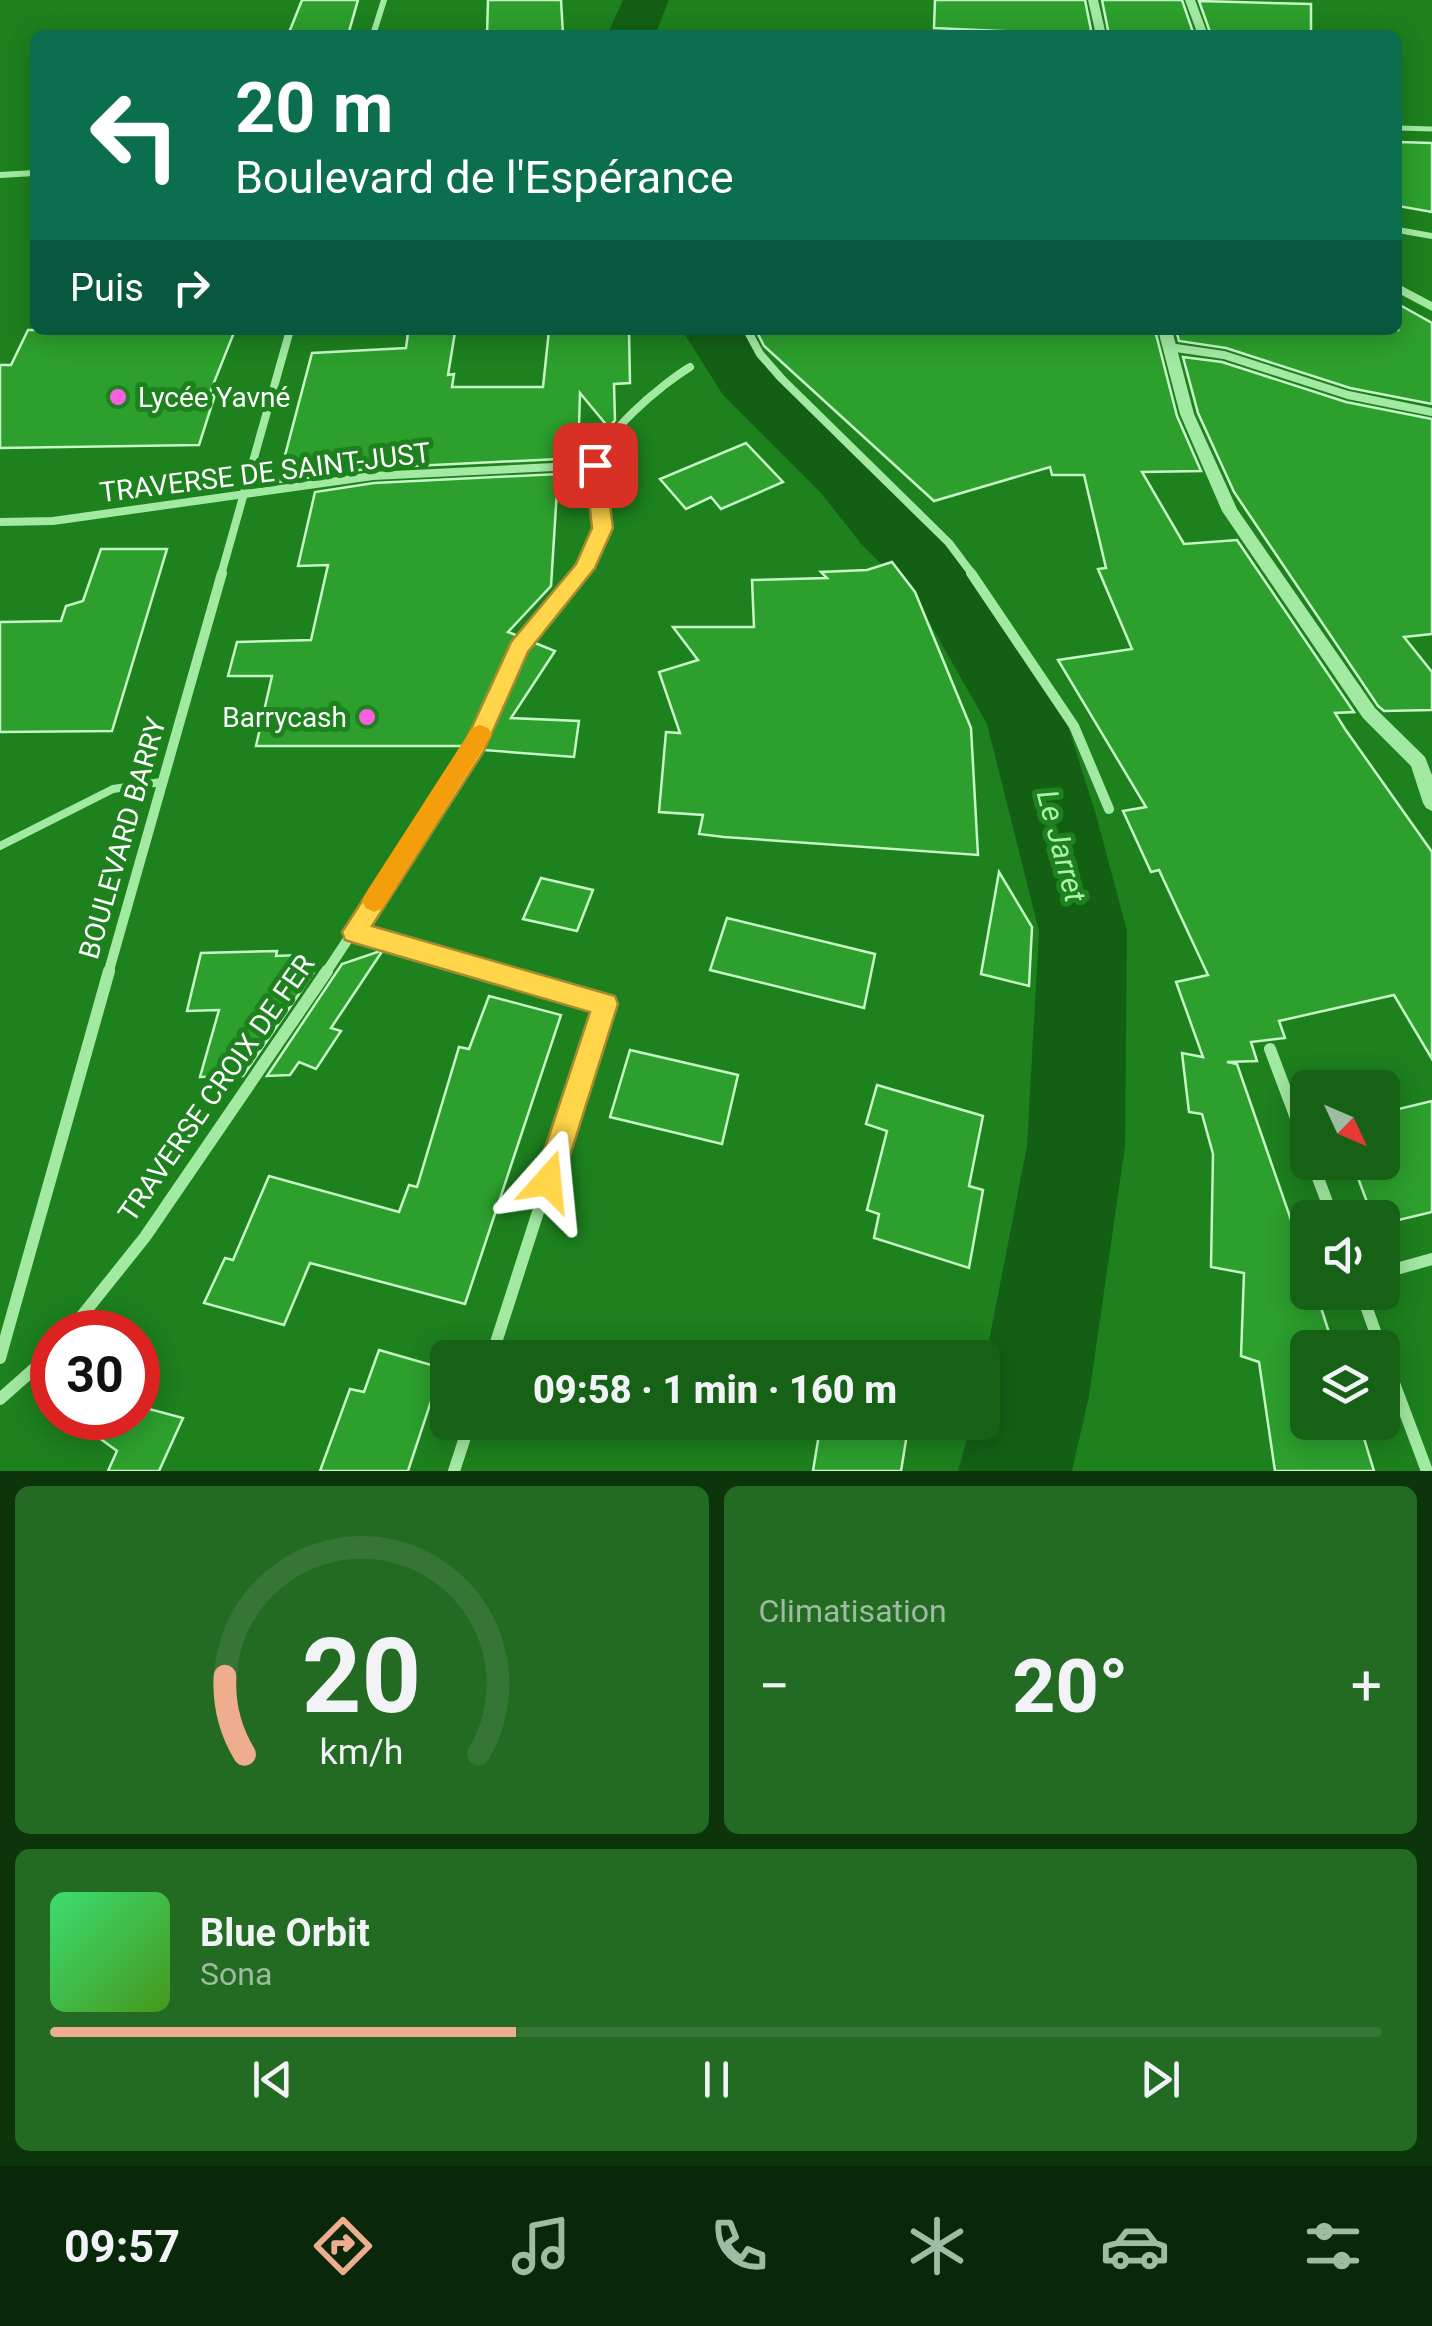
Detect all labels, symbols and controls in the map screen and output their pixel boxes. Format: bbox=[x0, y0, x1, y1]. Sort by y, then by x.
text: 20 m bbox=[235, 67, 393, 149]
icon: left bbox=[70, 70, 200, 200]
text: Boulevard de l'Espérance bbox=[235, 151, 734, 204]
icon: right bbox=[164, 260, 219, 315]
text: Puis bbox=[70, 266, 144, 310]
place label: Lycée Yavné bbox=[138, 381, 290, 414]
marker: Lycée Yavné bbox=[107, 386, 129, 408]
pin bbox=[553, 423, 638, 508]
street label: TRAVERSE DE SAINT-JUST bbox=[98, 436, 433, 509]
icon: arrive bbox=[568, 438, 623, 493]
place label: Barrycash bbox=[222, 701, 347, 734]
marker: Barrycash bbox=[356, 706, 378, 728]
street label: BOULEVARD BARRY bbox=[72, 713, 173, 963]
water label: Le Jarret bbox=[1030, 786, 1093, 906]
street label: TRAVERSE CROIX DE FER bbox=[112, 948, 321, 1228]
north arrow bbox=[1290, 1070, 1400, 1180]
map controls bbox=[1290, 1070, 1400, 1440]
position arrow bbox=[496, 1129, 600, 1233]
button: sound bbox=[1290, 1200, 1400, 1310]
speed limit sign: 30 bbox=[30, 1310, 160, 1440]
button: layers bbox=[1290, 1330, 1400, 1440]
text: 09:58 · 1 min · 160 m bbox=[533, 1368, 897, 1412]
text: Climatisation bbox=[759, 1592, 947, 1630]
text: 20 bbox=[302, 1616, 421, 1737]
text: 20° bbox=[1012, 1642, 1128, 1730]
text: − bbox=[759, 1654, 790, 1718]
text: + bbox=[1351, 1654, 1382, 1718]
text: km/h bbox=[320, 1731, 404, 1773]
text: Blue Orbit bbox=[200, 1911, 370, 1955]
text: Sona bbox=[200, 1955, 272, 1993]
icon: previous bbox=[245, 2052, 300, 2107]
icon: pause bbox=[689, 2052, 744, 2107]
icon: next bbox=[1133, 2052, 1188, 2107]
icon: directions bbox=[308, 2211, 378, 2281]
icon: music bbox=[506, 2211, 576, 2281]
icon: phone bbox=[704, 2211, 774, 2281]
icon: climate bbox=[902, 2211, 972, 2281]
icon: car bbox=[1100, 2211, 1170, 2281]
icon: filters bbox=[1298, 2211, 1368, 2281]
text: 09:57 bbox=[64, 2220, 180, 2273]

